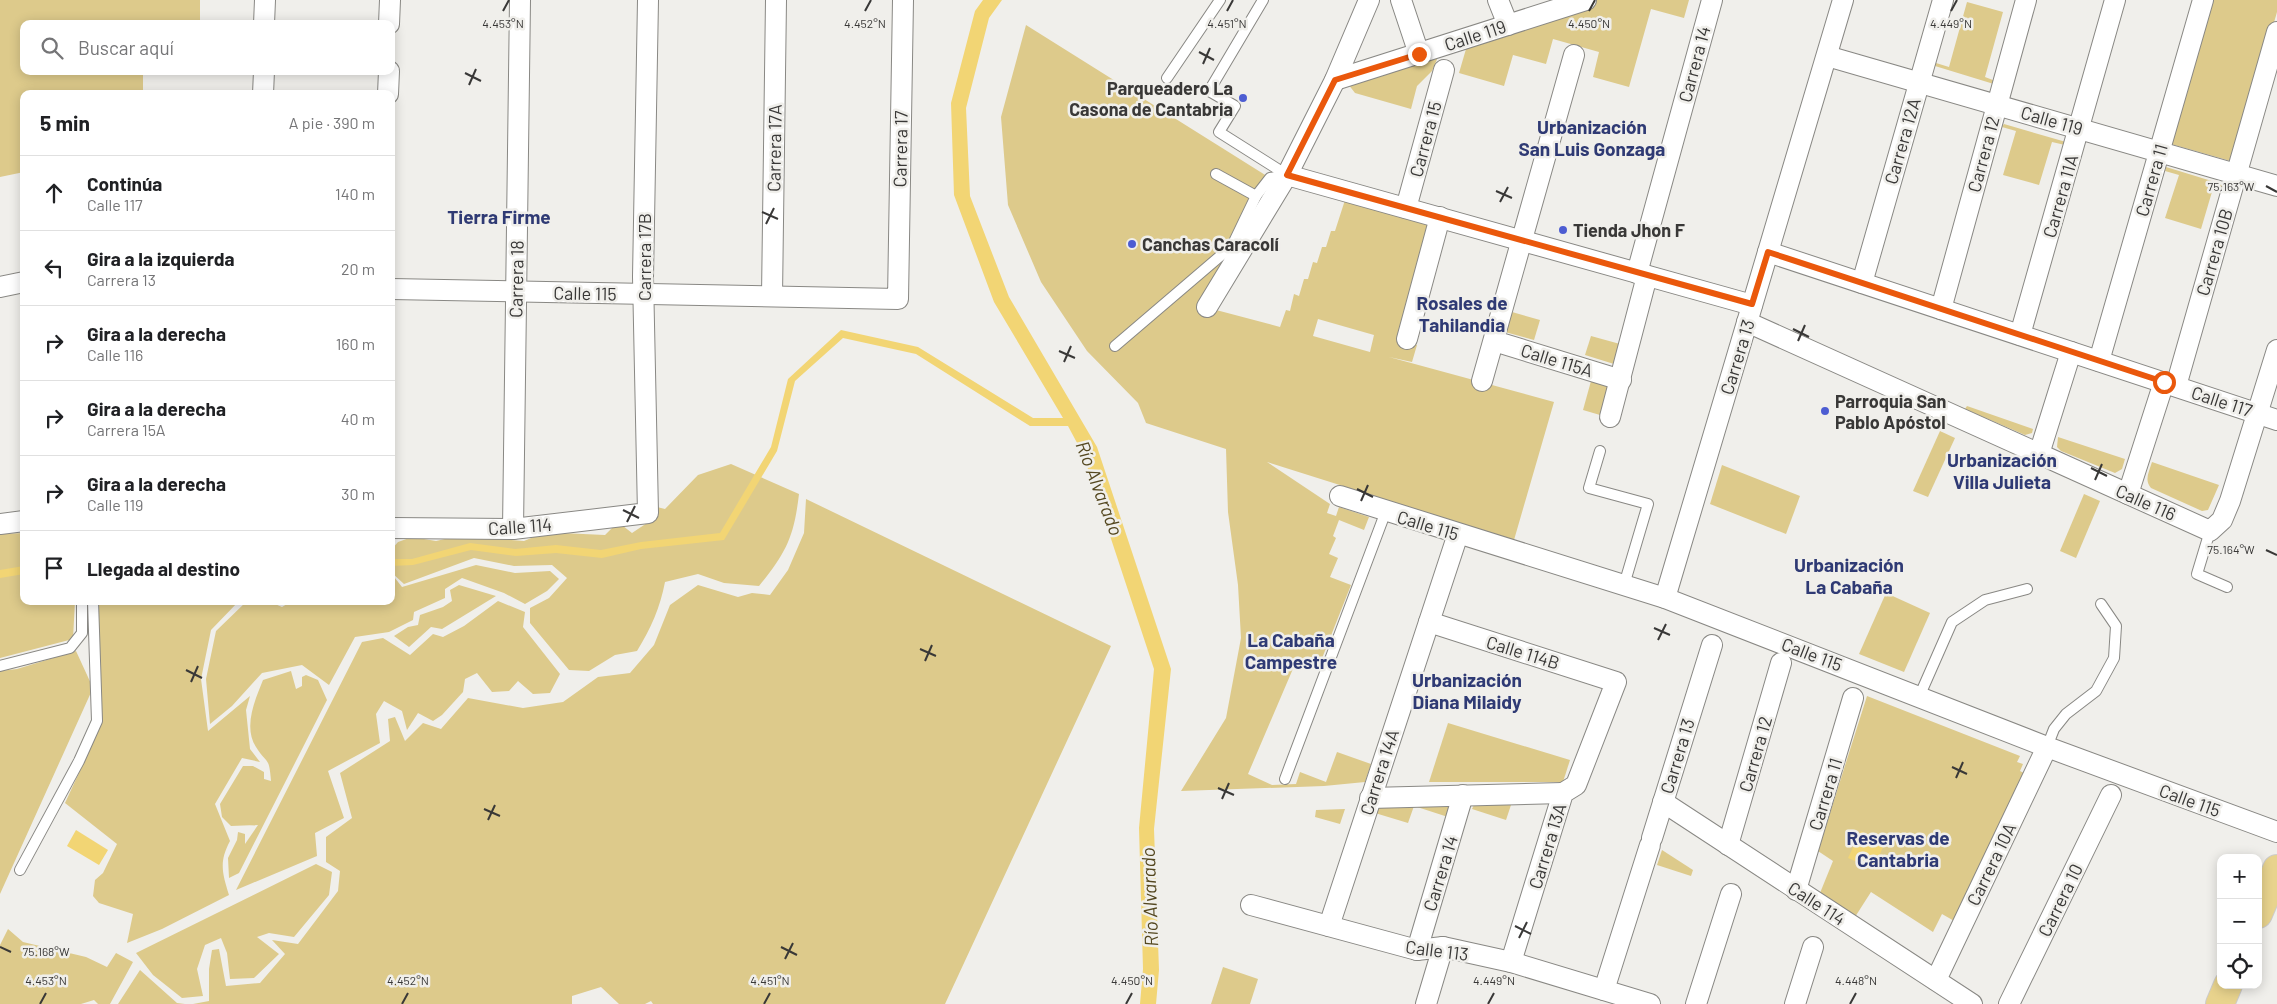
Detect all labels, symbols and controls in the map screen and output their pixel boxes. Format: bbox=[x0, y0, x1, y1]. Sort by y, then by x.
street label: Calle 119 bbox=[1441, 15, 1509, 55]
text: 4.453°N bbox=[482, 16, 524, 30]
text: 4.452°N bbox=[844, 16, 886, 30]
text: 4.451°N bbox=[1207, 16, 1247, 30]
text: 4.450°N bbox=[1568, 16, 1610, 30]
text: 4.449°N bbox=[1930, 16, 1972, 30]
search box bbox=[20, 20, 395, 75]
street label: Carrera 14 bbox=[1673, 23, 1715, 105]
icon: search bbox=[38, 34, 66, 62]
text: Buscar aquí bbox=[78, 36, 174, 59]
route end bbox=[1408, 43, 1431, 66]
place label: Parqueadero La Casona de Cantabria bbox=[1069, 77, 1233, 120]
marker: Parqueadero La Casona de Cantabria bbox=[1237, 92, 1249, 104]
street label: Carrera 12A bbox=[1879, 95, 1925, 187]
street label: Carrera 15 bbox=[1404, 99, 1446, 179]
street label: Calle 119 bbox=[2018, 101, 2086, 139]
street label: Carrera 17A bbox=[762, 104, 786, 192]
text: 5 min bbox=[40, 110, 90, 135]
street label: Carrera 17 bbox=[888, 110, 912, 188]
text: A pie · 390 m bbox=[289, 113, 375, 132]
street label: Carrera 12 bbox=[1962, 114, 2004, 194]
district label: Urbanización San Luis Gonzaga bbox=[1519, 115, 1665, 160]
street label: Carrera 11 bbox=[2130, 141, 2172, 219]
street label: Carrera 11A bbox=[2038, 152, 2082, 240]
text: Continúa bbox=[87, 172, 162, 195]
icon: ahead bbox=[40, 179, 68, 207]
text: 75.163°W bbox=[2208, 179, 2255, 193]
text: 140 m bbox=[335, 184, 375, 203]
text: Calle 117 bbox=[87, 195, 143, 214]
district label: Tierra Firme bbox=[447, 205, 551, 228]
street label: Carrera 10B bbox=[2191, 206, 2237, 298]
street label: Carrera 17B bbox=[633, 213, 655, 301]
place label: Tienda Jhon F bbox=[1573, 219, 1685, 241]
marker: Tienda Jhon F bbox=[1557, 224, 1569, 236]
place label: Canchas Caracolí bbox=[1142, 233, 1279, 255]
marker: Canchas Caracolí bbox=[1126, 238, 1138, 250]
street label: Carrera 18 bbox=[504, 240, 528, 318]
text: Gira a la izquierda bbox=[87, 247, 235, 270]
icon: left bbox=[40, 254, 68, 282]
text: 20 m bbox=[341, 259, 375, 278]
text: Carrera 13 bbox=[87, 270, 156, 289]
street label: Calle 115 bbox=[553, 281, 617, 305]
district label: Rosales de Tahilandia bbox=[1416, 291, 1508, 336]
street label: Carrera 13 bbox=[1715, 317, 1759, 397]
text: Gira a la derecha bbox=[87, 322, 226, 345]
icon: right bbox=[40, 329, 68, 357]
text: 160 m bbox=[336, 334, 375, 353]
street label: Calle 115A bbox=[1518, 339, 1596, 381]
text: Calle 116 bbox=[87, 345, 143, 364]
route start bbox=[2153, 371, 2176, 394]
street label: Calle 117 bbox=[2189, 381, 2256, 421]
place label: Parroquia San Pablo Apóstol bbox=[1835, 390, 1946, 433]
text: Gira a la derecha bbox=[87, 397, 226, 420]
icon: right bbox=[40, 404, 68, 432]
marker: Parroquia San Pablo Apóstol bbox=[1819, 405, 1831, 417]
text: 40 m bbox=[341, 409, 375, 428]
text: Carrera 15A bbox=[87, 420, 166, 439]
water label: Río Alvarado bbox=[1071, 437, 1129, 539]
district label: Urbanización Villa Julieta bbox=[1947, 448, 2057, 493]
text: Gira a la derecha bbox=[87, 472, 226, 495]
icon: right bbox=[40, 479, 68, 507]
street label: Calle 116 bbox=[2113, 479, 2179, 525]
text: 30 m bbox=[341, 484, 375, 503]
text: Calle 119 bbox=[87, 495, 143, 514]
street label: Calle 115 bbox=[1394, 505, 1462, 545]
street label: Calle 114 bbox=[487, 513, 553, 539]
text: 75.164°W bbox=[2207, 542, 2255, 556]
district label: Urbanización La Cabaña bbox=[1794, 553, 1904, 598]
icon: arrive bbox=[40, 554, 68, 582]
text: Llegada al destino bbox=[87, 557, 240, 580]
district label: La Cabaña Campestre bbox=[1245, 628, 1337, 673]
street label: Calle 114B bbox=[1484, 630, 1562, 674]
street label: Calle 115 bbox=[1778, 632, 1846, 676]
district label: Urbanización Diana Milaidy bbox=[1412, 668, 1522, 713]
street label: Carrera 12 bbox=[1734, 714, 1776, 794]
street label: Carrera 13 bbox=[1655, 716, 1699, 796]
street label: Carrera 14A bbox=[1355, 726, 1403, 818]
street label: Carrera 11 bbox=[1804, 755, 1846, 833]
street label: Calle 115 bbox=[2156, 779, 2224, 821]
street label: Carrera 13A bbox=[1524, 800, 1570, 891]
street label: Carrera 10A bbox=[1962, 819, 2020, 909]
district label: Reservas de Cantabria bbox=[1846, 826, 1950, 871]
street label: Carrera 14 bbox=[1418, 832, 1462, 914]
water label: Río Alvarado bbox=[1136, 847, 1162, 947]
map controls bbox=[2217, 854, 2262, 989]
button: + bbox=[2217, 854, 2262, 899]
street label: Carrera 10 bbox=[2033, 860, 2087, 940]
street label: Calle 114 bbox=[1784, 876, 1850, 930]
button: − bbox=[2217, 899, 2262, 944]
street label: Calle 113 bbox=[1404, 935, 1470, 965]
text: 75.168°W bbox=[23, 944, 70, 958]
button: locate bbox=[2217, 944, 2262, 989]
text: 4.453°N bbox=[25, 973, 67, 987]
text: 4.452°N bbox=[387, 973, 429, 987]
text: 4.451°N bbox=[750, 973, 790, 987]
text: 4.450°N bbox=[1111, 973, 1153, 987]
text: 4.449°N bbox=[1473, 973, 1515, 987]
text: 4.448°N bbox=[1835, 973, 1877, 987]

